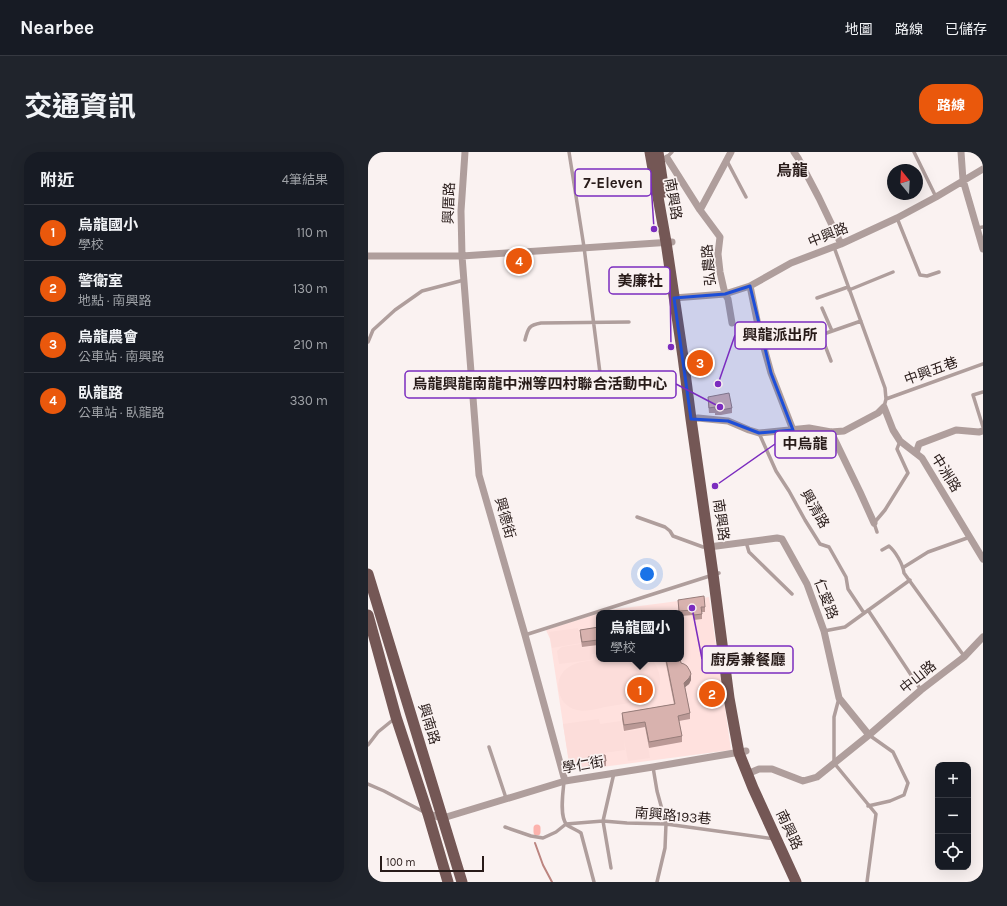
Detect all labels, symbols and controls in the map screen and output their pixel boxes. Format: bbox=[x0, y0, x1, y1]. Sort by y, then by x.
text: Nearbee bbox=[20, 17, 94, 39]
text: 地圖 bbox=[845, 21, 873, 38]
text: 路線 bbox=[895, 21, 923, 38]
text: 已儲存 bbox=[945, 21, 987, 38]
button: 路線 bbox=[919, 84, 983, 124]
text: 交通資訊 bbox=[24, 90, 136, 123]
district label: 烏龍 bbox=[776, 161, 808, 180]
north arrow bbox=[887, 164, 923, 200]
callout: 7-Eleven bbox=[575, 169, 651, 196]
text: 附近 bbox=[40, 170, 74, 190]
text: 4筆結果 bbox=[282, 172, 328, 187]
text: 7-Eleven bbox=[583, 174, 643, 192]
street label: 南興路 bbox=[661, 177, 685, 221]
street label: 興厝路 bbox=[440, 182, 458, 224]
text: 烏龍國小 bbox=[78, 216, 138, 234]
street label: 中興路 bbox=[805, 219, 851, 251]
text: 1 bbox=[51, 225, 55, 240]
text: 110 m bbox=[296, 225, 328, 240]
text: 學校 bbox=[78, 237, 104, 252]
street label: 弘農路 bbox=[699, 243, 719, 287]
pin: 4 bbox=[506, 246, 532, 276]
callout: 美廉社 bbox=[609, 267, 670, 294]
text: 警衛室 bbox=[78, 272, 123, 290]
text: 美廉社 bbox=[617, 272, 663, 290]
text: 2 bbox=[49, 281, 57, 296]
text: 130 m bbox=[293, 281, 328, 296]
text: 地點 · 南興路 bbox=[78, 293, 152, 308]
callout: 興龍派出所 bbox=[735, 322, 826, 349]
text: 興龍派出所 bbox=[742, 326, 818, 344]
text: 烏龍農會 bbox=[78, 328, 138, 346]
text: 3 bbox=[49, 337, 57, 352]
text: 210 m bbox=[293, 337, 328, 352]
pin: 3 bbox=[687, 348, 713, 378]
text: 公車站 · 南興路 bbox=[78, 349, 165, 364]
street label: 中興五巷 bbox=[902, 353, 960, 389]
callout: 烏龍興龍南龍中洲等四村聯合活動中心 bbox=[405, 371, 676, 398]
text: 烏龍興龍南龍中洲等四村聯合活動中心 bbox=[412, 375, 668, 393]
text: 臥龍路 bbox=[78, 384, 123, 402]
text: 4 bbox=[49, 393, 57, 408]
text: 330 m bbox=[290, 393, 328, 408]
text: 公車站 · 臥龍路 bbox=[78, 405, 165, 420]
callout: 中烏龍 bbox=[775, 431, 836, 458]
text: 中烏龍 bbox=[782, 435, 828, 453]
street label: 中洲路 bbox=[928, 451, 964, 495]
street label: 興清路 bbox=[797, 487, 833, 531]
street label: 興德街 bbox=[491, 495, 519, 541]
street label: 南興路 bbox=[710, 498, 732, 542]
your location bbox=[637, 564, 657, 584]
street label: 仁愛路 bbox=[811, 576, 841, 622]
popup bbox=[596, 610, 684, 662]
text: 烏龍國小 bbox=[610, 619, 670, 637]
text: 學校 bbox=[610, 640, 636, 655]
callout: 廚房兼餐廳 bbox=[702, 646, 793, 673]
text: 廚房兼餐廳 bbox=[710, 651, 786, 669]
street label: 中山路 bbox=[896, 657, 940, 697]
pin: 1 bbox=[627, 675, 653, 705]
pin: 2 bbox=[699, 679, 725, 709]
street label: 興南路 bbox=[415, 701, 443, 747]
street label: 學仁街 bbox=[561, 753, 605, 777]
map controls bbox=[935, 762, 971, 870]
button: + bbox=[935, 762, 971, 798]
button: − bbox=[935, 798, 971, 834]
street label: 南興路193巷 bbox=[634, 804, 712, 828]
street label: 南興路 bbox=[772, 807, 806, 853]
button: locate bbox=[935, 834, 971, 870]
scale bar bbox=[380, 854, 484, 873]
text: 100 m bbox=[386, 856, 416, 869]

